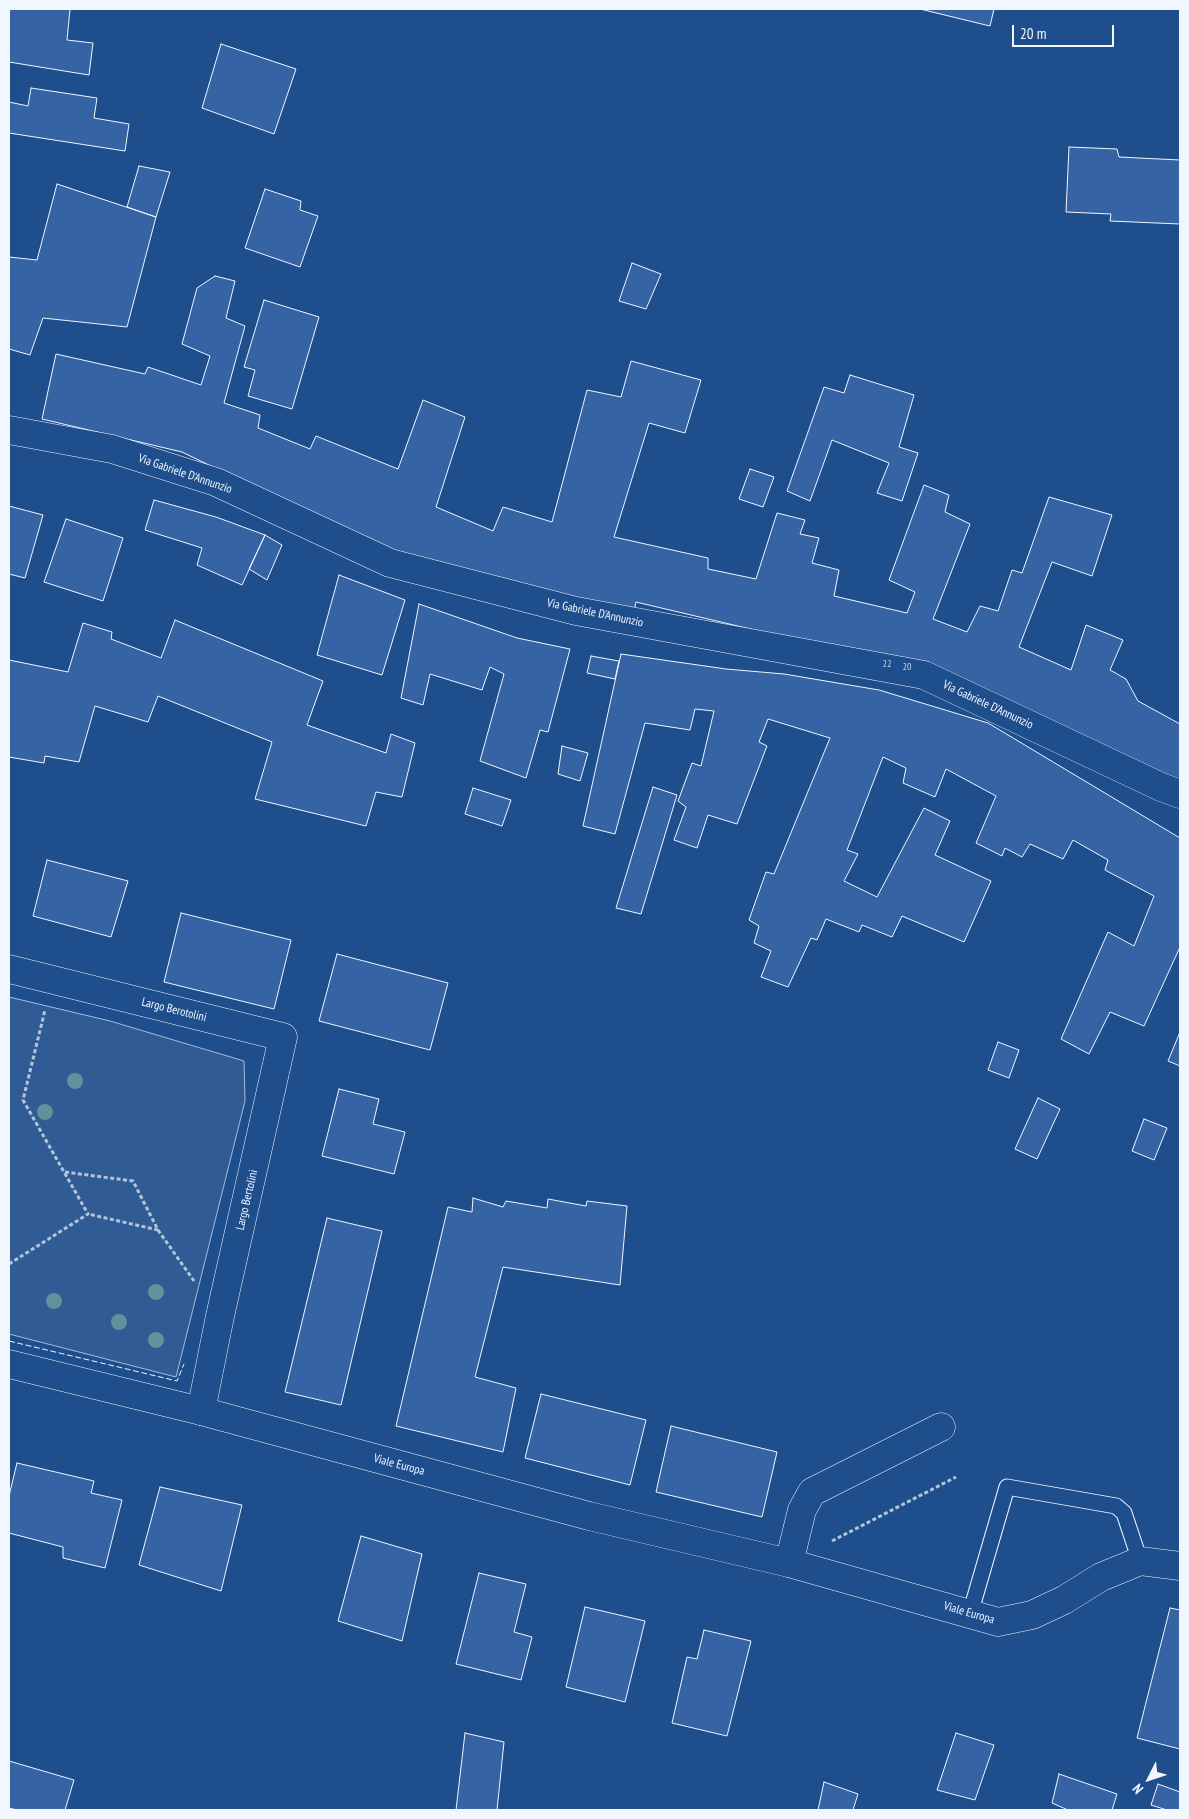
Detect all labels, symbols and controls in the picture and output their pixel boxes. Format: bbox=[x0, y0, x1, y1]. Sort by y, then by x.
scale bar bbox=[1014, 15, 1116, 47]
text: 20 m bbox=[1020, 24, 1046, 43]
street label: Via Gabriele D'Annunzio bbox=[136, 451, 234, 497]
street label: Via Gabriele D'Annunzio bbox=[545, 596, 645, 630]
house number: 22 bbox=[883, 658, 891, 670]
house number: 20 bbox=[903, 661, 911, 673]
street label: Via Gabriele D'Annunzio bbox=[940, 678, 1036, 732]
street label: Largo Berotolini bbox=[140, 995, 208, 1025]
street label: Largo Bertolini bbox=[233, 1168, 261, 1232]
street label: Viale Europa bbox=[372, 1451, 426, 1479]
street label: Viale Europa bbox=[942, 1599, 996, 1627]
north arrow bbox=[1124, 1754, 1174, 1804]
text: N bbox=[1128, 1780, 1147, 1798]

